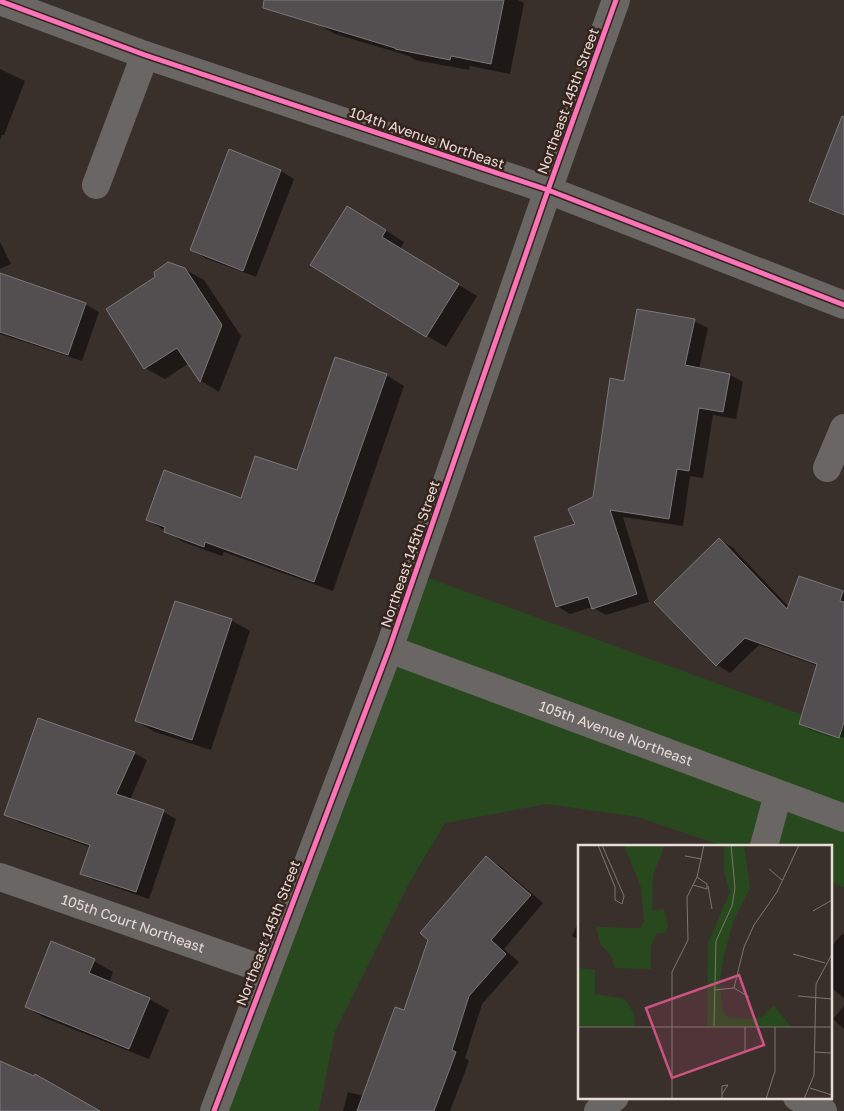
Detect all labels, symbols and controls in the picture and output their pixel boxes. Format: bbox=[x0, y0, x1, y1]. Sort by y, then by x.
street label: Northeast 145th Street bbox=[533, 25, 602, 176]
street label: 104th Avenue Northeast bbox=[347, 103, 507, 172]
street label: Northeast 145th Street bbox=[376, 478, 443, 629]
street label: 105th Avenue Northeast bbox=[537, 697, 695, 769]
inset map bbox=[578, 845, 832, 1098]
street label: Northeast 145th Street bbox=[232, 858, 303, 1008]
street label: 105th Court Northeast bbox=[59, 890, 207, 956]

